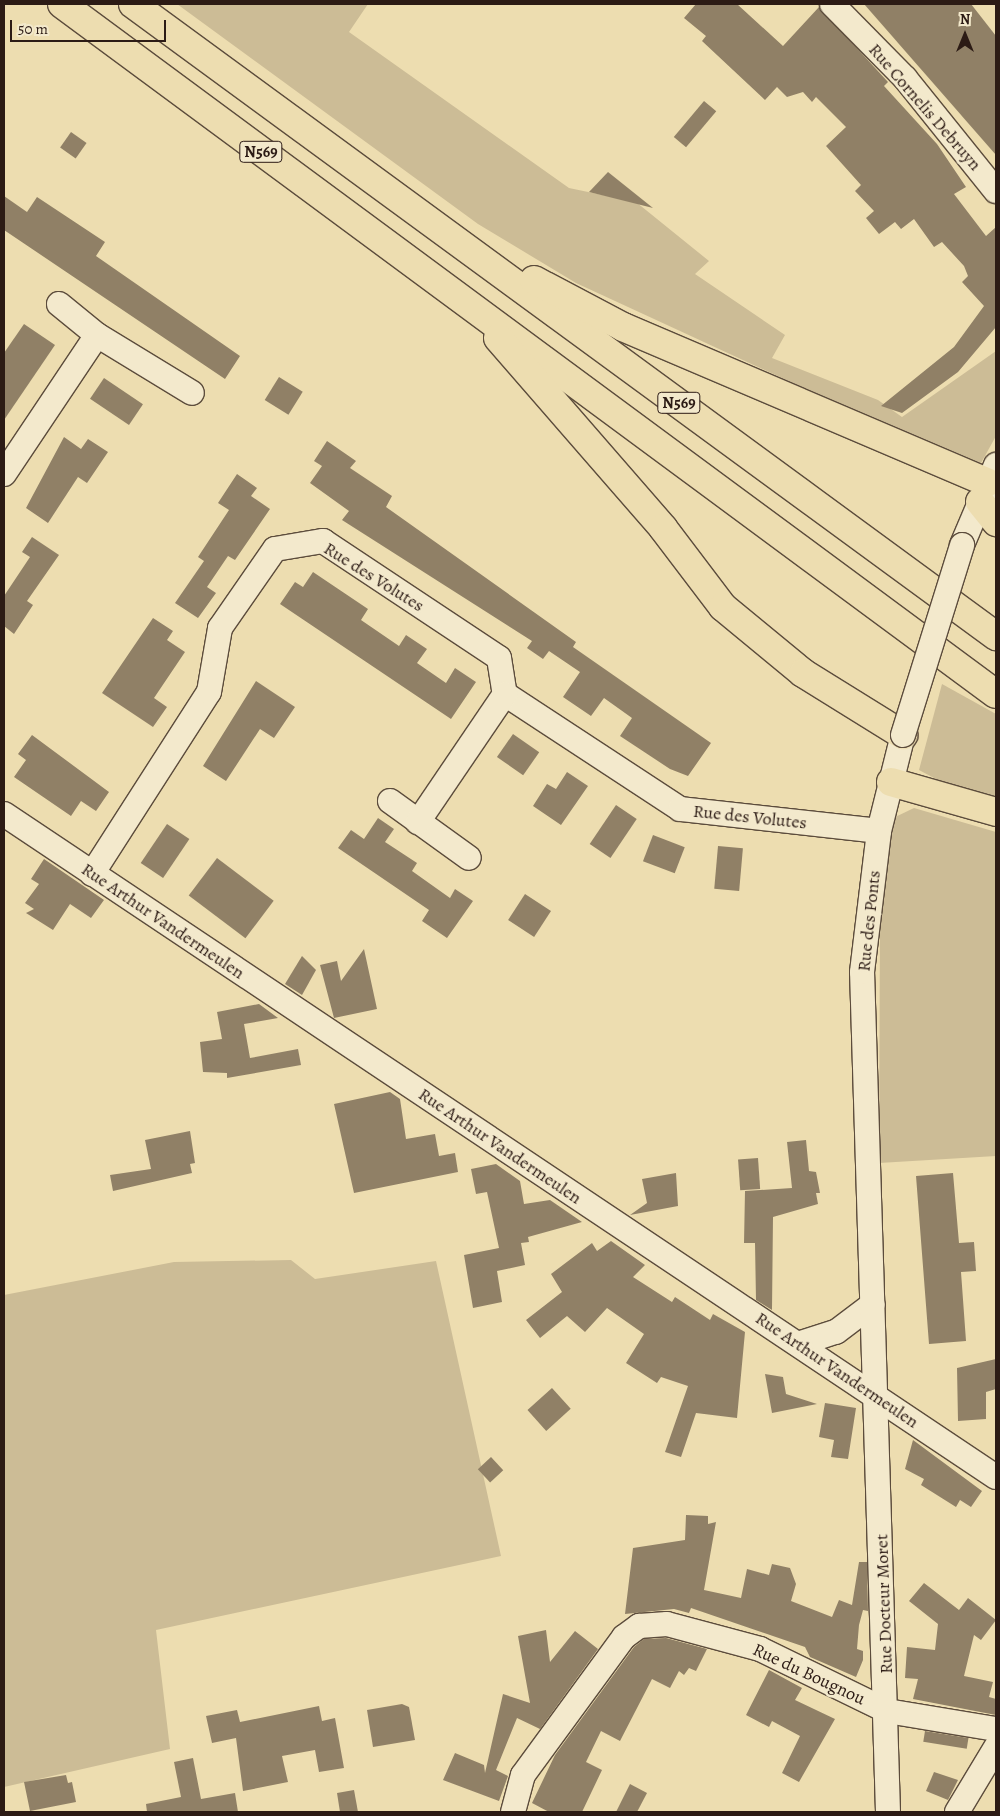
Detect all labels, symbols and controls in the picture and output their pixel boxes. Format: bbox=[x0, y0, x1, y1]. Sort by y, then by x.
scale bar bbox=[12, 10, 169, 42]
north arrow bbox=[940, 10, 990, 60]
text: N bbox=[960, 10, 970, 29]
text: 50 m bbox=[18, 19, 48, 39]
street label: Rue Cornelis Debruyn bbox=[864, 39, 986, 175]
road number: N569 bbox=[238, 138, 284, 166]
road number: N569 bbox=[656, 389, 702, 416]
street label: Rue des Volutes bbox=[320, 538, 428, 616]
street label: Rue des Volutes bbox=[692, 800, 808, 834]
street label: Rue Arthur Vandermeulen bbox=[77, 858, 249, 984]
street label: Rue des Ponts bbox=[853, 869, 885, 973]
street label: Rue Arthur Vandermeulen bbox=[414, 1083, 586, 1209]
street label: Rue Arthur Vandermeulen bbox=[751, 1307, 923, 1433]
street label: Rue Docteur Moret bbox=[871, 1534, 897, 1674]
street label: Rue du Bougnou bbox=[749, 1639, 869, 1709]

